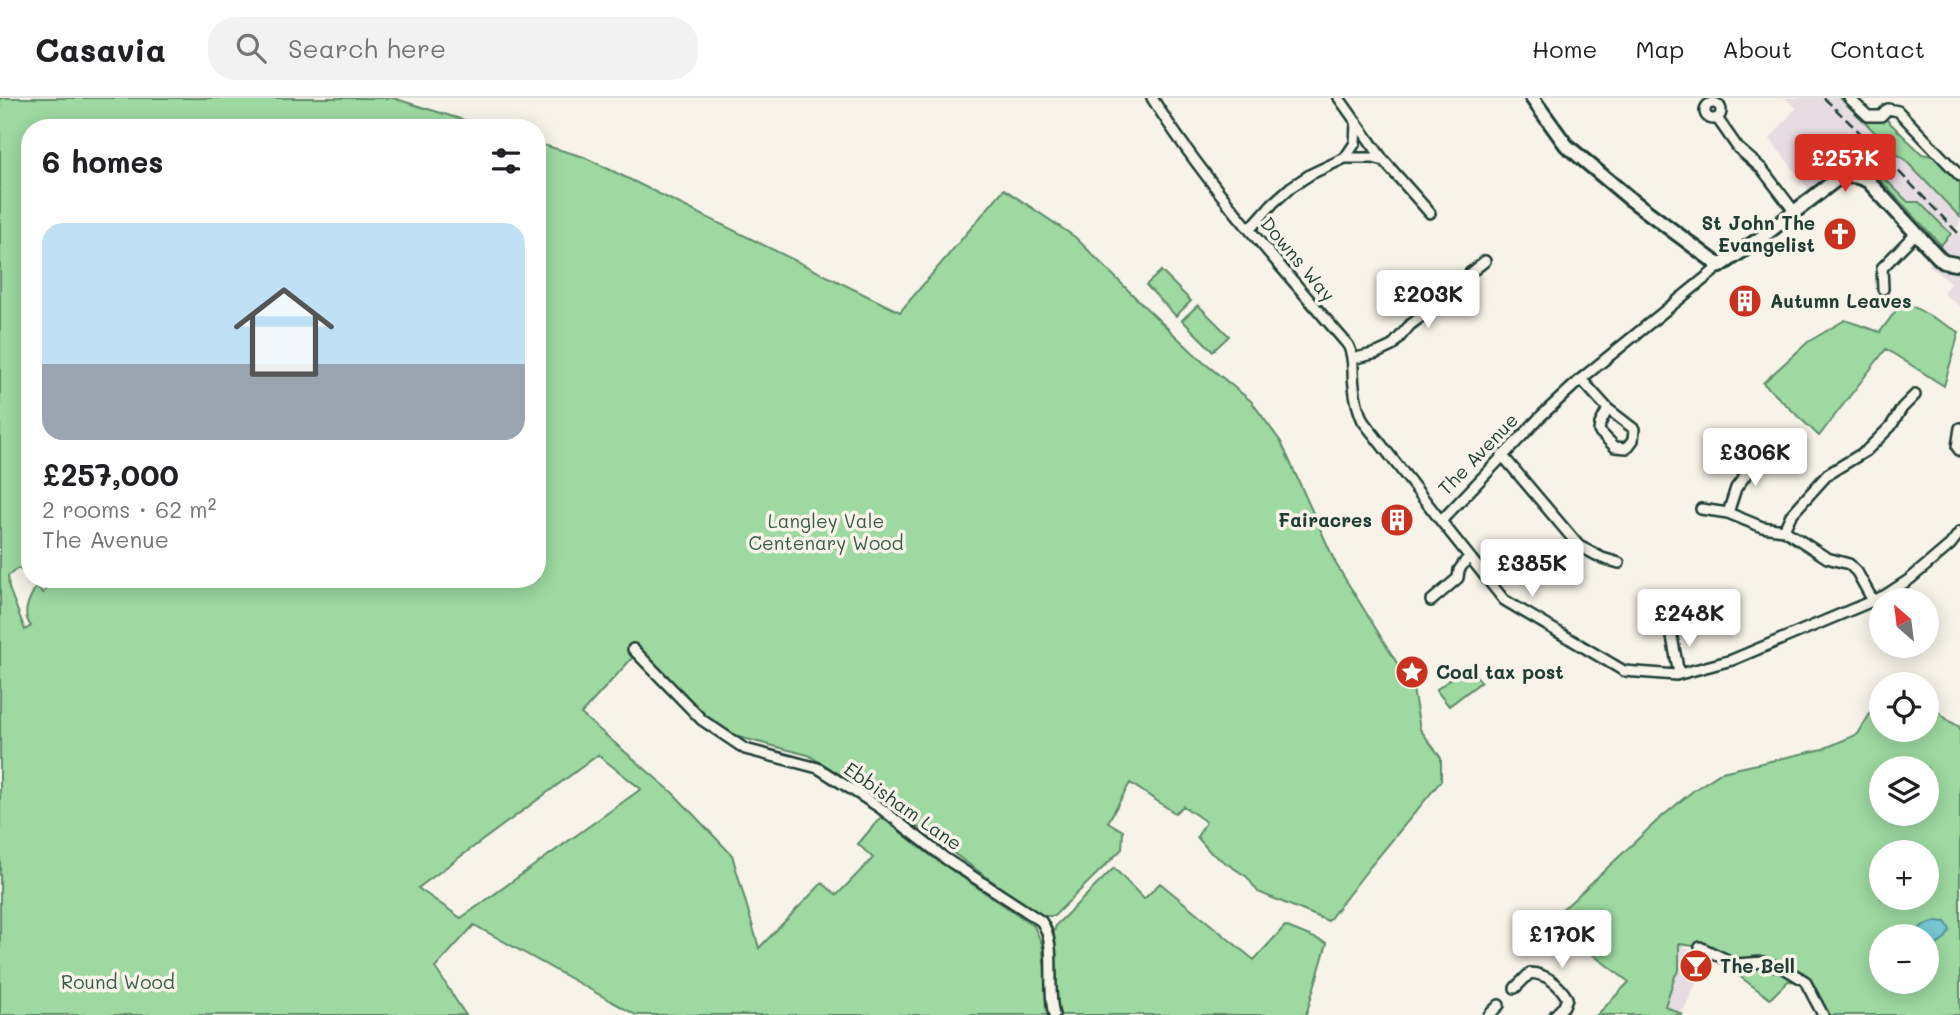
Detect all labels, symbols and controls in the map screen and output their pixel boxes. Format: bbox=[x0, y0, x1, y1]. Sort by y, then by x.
search box bbox=[208, 17, 698, 80]
text: Casavia bbox=[35, 27, 166, 70]
icon: search bbox=[232, 29, 270, 67]
text: Search here bbox=[288, 31, 446, 65]
text: Home bbox=[1532, 33, 1597, 64]
text: Map bbox=[1635, 33, 1684, 64]
text: About bbox=[1722, 33, 1792, 64]
text: Contact bbox=[1830, 33, 1925, 64]
pin: £257K bbox=[1796, 134, 1894, 194]
text: 6 homes bbox=[42, 141, 163, 181]
icon: filters bbox=[487, 142, 525, 180]
text: £257K bbox=[1811, 142, 1879, 172]
place label: St John The Evangelist bbox=[1701, 210, 1815, 257]
street label: Downs Way bbox=[1256, 211, 1341, 306]
church icon: St John The Evangelist bbox=[1821, 215, 1859, 253]
icon: home bbox=[221, 269, 347, 395]
pin: £203K bbox=[1379, 271, 1477, 330]
text: £203K bbox=[1393, 278, 1463, 308]
building icon: Autumn Leaves bbox=[1726, 282, 1764, 320]
place label: Autumn Leaves bbox=[1770, 288, 1912, 313]
street label: The Avenue bbox=[1432, 407, 1523, 500]
pin: £306K bbox=[1706, 428, 1804, 488]
text: £306K bbox=[1719, 436, 1791, 466]
text: £257,000 bbox=[42, 454, 179, 494]
text: 2 rooms · 62 m² bbox=[42, 494, 216, 524]
building icon: Fairacres bbox=[1378, 501, 1416, 539]
place label: Fairacres bbox=[1278, 507, 1372, 532]
park label: Langley Vale Centenary Wood bbox=[748, 508, 904, 555]
text: The Avenue bbox=[42, 524, 169, 554]
pin: £385K bbox=[1483, 540, 1581, 599]
text: £385K bbox=[1497, 547, 1567, 577]
north arrow bbox=[1869, 588, 1939, 658]
map controls bbox=[1869, 588, 1939, 994]
pin: £248K bbox=[1640, 589, 1738, 649]
text: £248K bbox=[1653, 597, 1725, 627]
place icon: Coal tax post bbox=[1393, 653, 1431, 691]
place label: Coal tax post bbox=[1436, 659, 1564, 684]
button: locate bbox=[1869, 672, 1939, 742]
street label: Ebbisham Lane bbox=[840, 756, 967, 855]
button: layers bbox=[1869, 756, 1939, 826]
button: + bbox=[1869, 840, 1939, 910]
pin: £170K bbox=[1513, 910, 1611, 970]
text: £170K bbox=[1528, 918, 1596, 948]
button: − bbox=[1869, 924, 1939, 994]
bar icon: The Bell bbox=[1677, 947, 1715, 985]
place label: The Bell bbox=[1720, 953, 1795, 978]
park label: Round Wood bbox=[61, 969, 175, 994]

